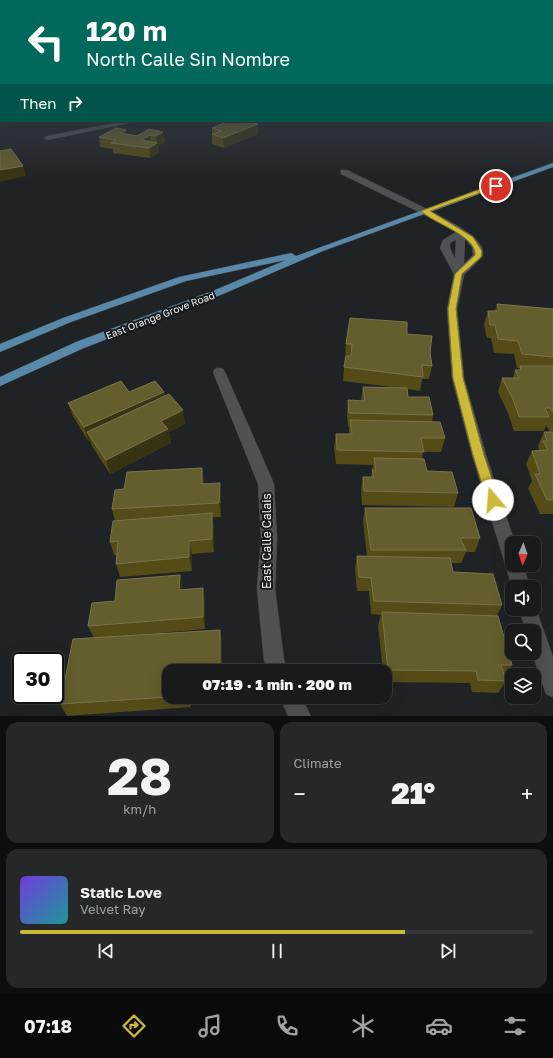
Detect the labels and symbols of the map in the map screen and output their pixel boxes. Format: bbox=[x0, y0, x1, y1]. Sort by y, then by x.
pin bbox=[479, 169, 513, 203]
street label: East Orange Grove Road bbox=[104, 289, 216, 341]
position arrow bbox=[472, 479, 514, 521]
street label: East Calle Calais bbox=[259, 493, 274, 589]
north arrow bbox=[505, 536, 541, 572]
speed limit sign: 30 bbox=[12, 652, 64, 704]

